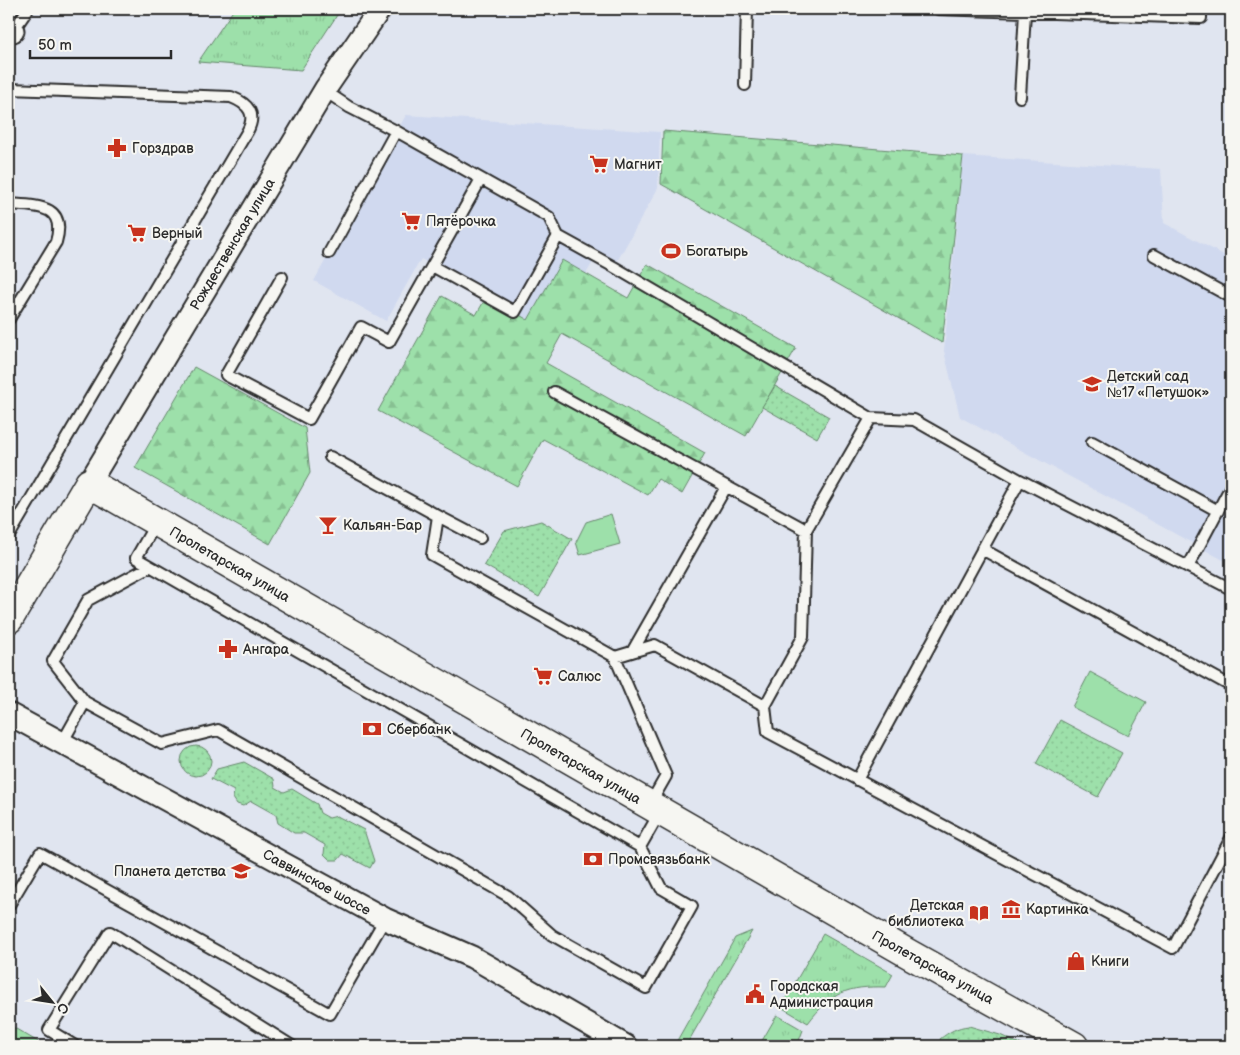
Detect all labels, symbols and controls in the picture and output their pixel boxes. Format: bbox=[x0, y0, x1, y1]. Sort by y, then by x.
scale bar bbox=[30, 28, 171, 60]
text: 50 m bbox=[38, 36, 72, 55]
pharmacy icon: Горздрав bbox=[106, 137, 128, 159]
place label: Горздрав bbox=[132, 140, 194, 157]
supermarket icon: Магнит bbox=[588, 153, 610, 175]
place label: Магнит bbox=[614, 156, 662, 173]
street label: Рождественская улица bbox=[186, 175, 279, 313]
supermarket icon: Пятёрочка bbox=[400, 210, 422, 232]
place label: Пятёрочка bbox=[426, 213, 497, 230]
supermarket icon: Верный bbox=[126, 222, 148, 244]
place label: Верный bbox=[152, 225, 203, 242]
sports icon: Богатырь bbox=[660, 240, 682, 262]
place label: Богатырь bbox=[686, 243, 748, 260]
place label: Детский сад №17 «Петушок» bbox=[1107, 368, 1209, 401]
school or university icon: Детский сад №17 «Петушок» bbox=[1081, 373, 1103, 395]
bar icon: Кальян-Бар bbox=[317, 514, 339, 536]
place label: Кальян-Бар bbox=[343, 517, 422, 534]
street label: Пролетарская улица bbox=[166, 523, 294, 606]
pharmacy icon: Ангара bbox=[217, 638, 239, 660]
place label: Ангара bbox=[242, 641, 290, 658]
supermarket icon: Салюс bbox=[532, 665, 554, 687]
place label: Салюс bbox=[558, 668, 601, 685]
bank icon: Сбербанк bbox=[361, 718, 383, 740]
place label: Сбербанк bbox=[387, 721, 452, 738]
street label: Пролетарская улица bbox=[517, 725, 645, 808]
street label: Саввинское шоссе bbox=[260, 846, 374, 919]
bank icon: Промсвязьбанк bbox=[582, 848, 604, 870]
place label: Промсвязьбанк bbox=[608, 851, 710, 868]
school or university icon: Планета детства bbox=[230, 860, 252, 882]
place label: Планета детства bbox=[114, 863, 227, 880]
place label: Детская библиотека bbox=[888, 897, 965, 930]
museum icon: Картинка bbox=[1000, 898, 1022, 920]
place label: Картинка bbox=[1026, 901, 1089, 918]
library icon: Детская библиотека bbox=[968, 902, 990, 924]
street label: Пролетарская улица bbox=[869, 927, 997, 1008]
shop icon: Книги bbox=[1065, 950, 1087, 972]
place label: Книги bbox=[1091, 953, 1129, 970]
north arrow bbox=[28, 978, 78, 1028]
place label: Городская Администрация bbox=[769, 978, 873, 1011]
public building icon: Городская Администрация bbox=[744, 983, 766, 1005]
text: С bbox=[53, 1000, 73, 1017]

